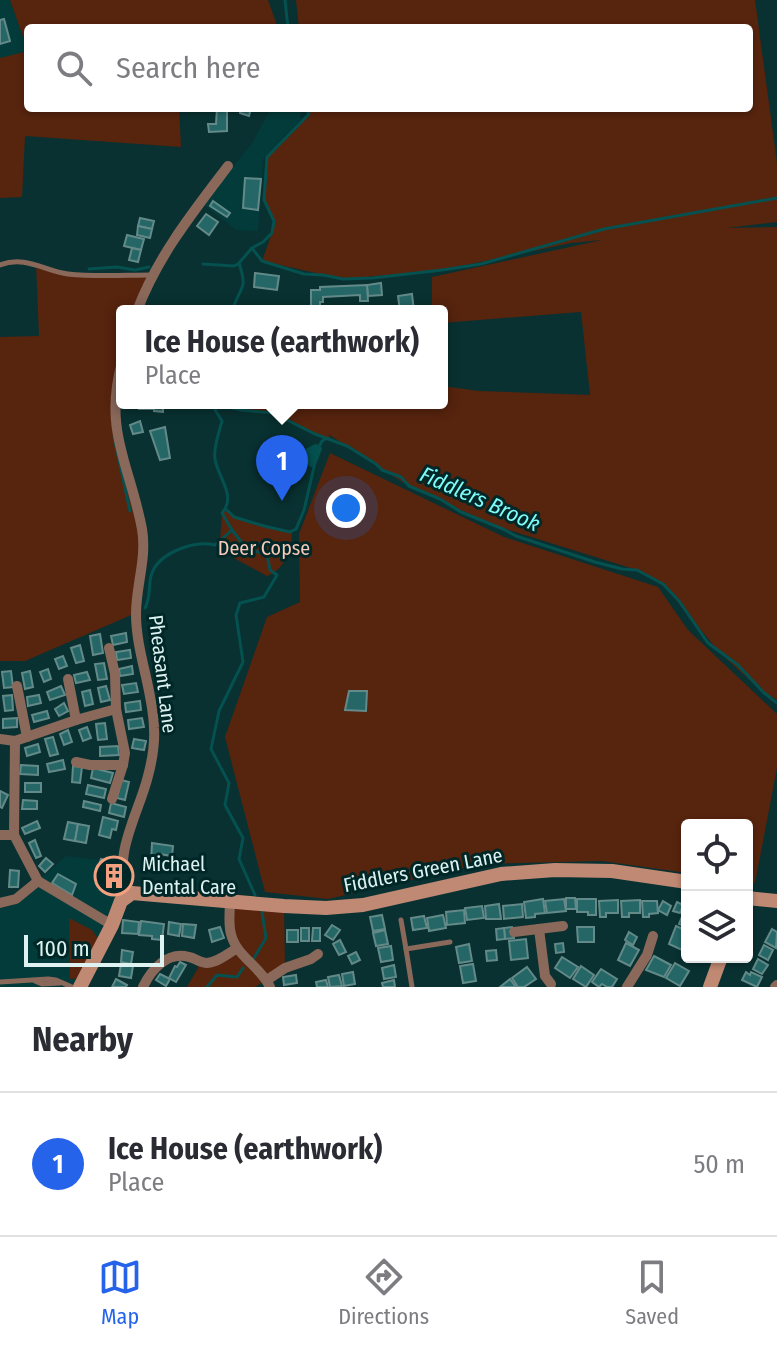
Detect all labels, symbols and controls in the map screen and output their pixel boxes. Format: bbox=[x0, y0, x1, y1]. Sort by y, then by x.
search box bbox=[24, 24, 753, 112]
icon: search bbox=[52, 46, 96, 90]
text: Search here bbox=[116, 50, 261, 86]
popup bbox=[116, 305, 448, 409]
text: Ice House (earthwork) bbox=[145, 324, 419, 360]
text: Place bbox=[145, 360, 201, 391]
pin: 1 bbox=[256, 435, 308, 501]
water label: Fiddlers Brook bbox=[416, 461, 544, 538]
your location bbox=[326, 488, 366, 528]
park label: Deer Copse bbox=[218, 536, 310, 560]
street label: Pheasant Lane bbox=[144, 614, 182, 734]
map controls bbox=[681, 819, 753, 963]
button: locate bbox=[681, 819, 753, 891]
street label: Fiddlers Green Lane bbox=[341, 843, 505, 897]
place label: Michael Dental Care bbox=[142, 852, 236, 899]
building icon: Michael Dental Care bbox=[93, 855, 135, 897]
button: layers bbox=[681, 891, 753, 963]
scale bar bbox=[24, 931, 164, 967]
text: 100 m bbox=[36, 935, 90, 962]
text: Nearby bbox=[32, 1019, 133, 1060]
text: Ice House (earthwork) bbox=[108, 1131, 382, 1167]
text: 1 bbox=[53, 1149, 64, 1180]
text: 50 m bbox=[693, 1149, 745, 1180]
text: Place bbox=[108, 1167, 164, 1198]
tab: Map bbox=[98, 1255, 142, 1330]
tab: Directions bbox=[338, 1255, 429, 1330]
tab: Saved bbox=[625, 1255, 679, 1330]

